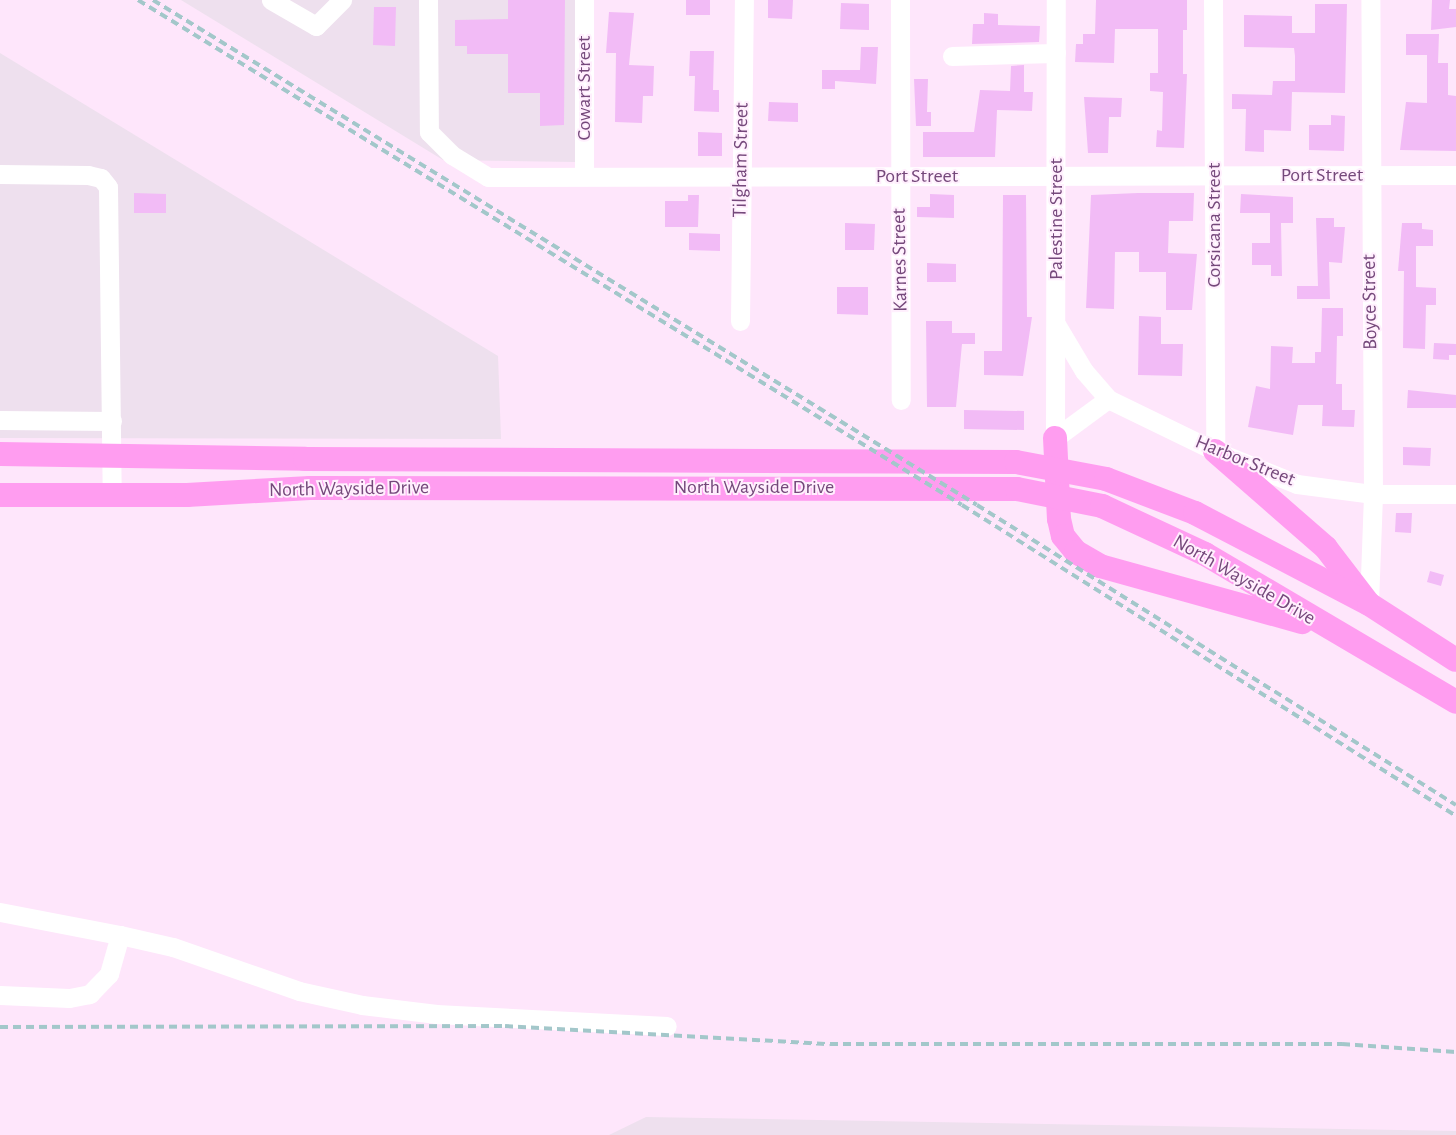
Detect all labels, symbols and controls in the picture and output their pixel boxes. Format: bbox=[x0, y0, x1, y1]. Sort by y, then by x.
street label: Cowart Street bbox=[572, 36, 596, 140]
street label: Tilgham Street bbox=[728, 102, 754, 218]
street label: Palestine Street bbox=[1044, 158, 1068, 280]
street label: Corsicana Street bbox=[1202, 163, 1226, 287]
street label: Port Street bbox=[1281, 163, 1363, 187]
street label: Port Street bbox=[876, 164, 958, 188]
street label: Karnes Street bbox=[887, 208, 913, 312]
street label: Boyce Street bbox=[1357, 254, 1383, 350]
street label: Harbor Street bbox=[1192, 430, 1298, 492]
street label: North Wayside Drive bbox=[674, 475, 834, 499]
street label: North Wayside Drive bbox=[269, 476, 429, 502]
street label: North Wayside Drive bbox=[1169, 529, 1319, 631]

